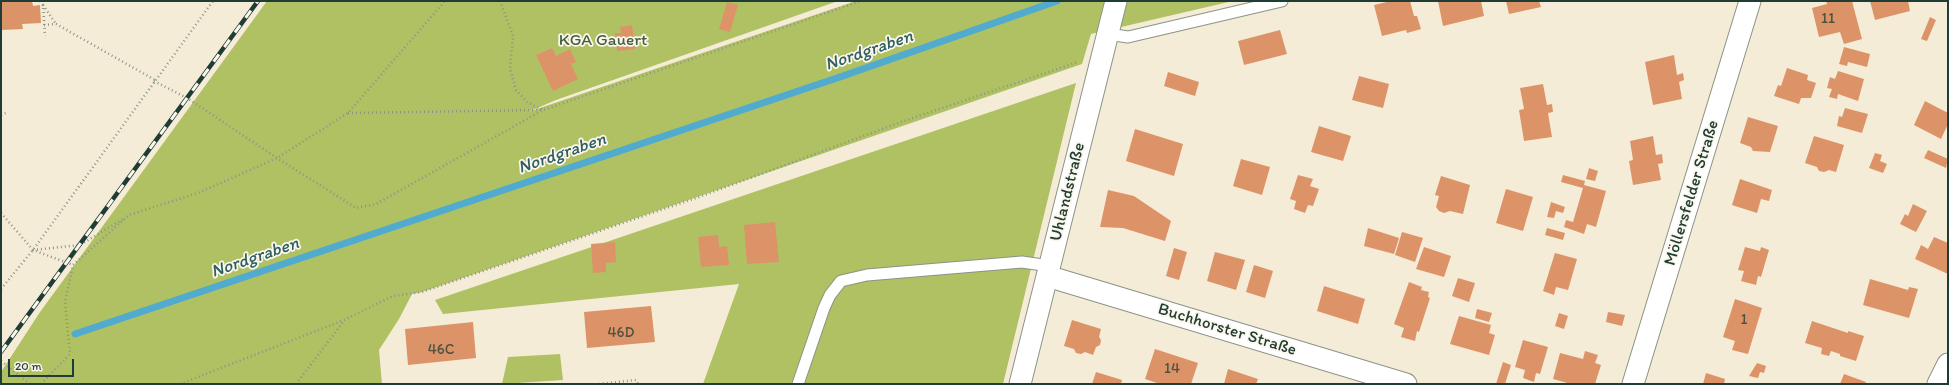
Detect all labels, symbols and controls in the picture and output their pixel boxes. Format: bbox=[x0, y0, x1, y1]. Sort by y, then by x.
house number: 11 bbox=[1821, 10, 1835, 28]
water label: Nordgraben bbox=[822, 26, 916, 76]
park label: KGA Gauert bbox=[559, 31, 647, 51]
street label: Möllersfelder Straße bbox=[1660, 118, 1724, 268]
water label: Nordgraben bbox=[515, 129, 609, 179]
street label: Uhlandstraße bbox=[1046, 141, 1090, 243]
water label: Nordgraben bbox=[208, 233, 302, 283]
street label: Buchhorster Straße bbox=[1155, 299, 1299, 361]
house number: 1 bbox=[1741, 311, 1747, 329]
house number: 46D bbox=[608, 324, 634, 342]
house number: 46C bbox=[428, 341, 454, 359]
scale bar bbox=[10, 351, 76, 377]
text: 20 m bbox=[15, 359, 42, 373]
house number: 14 bbox=[1164, 360, 1180, 378]

